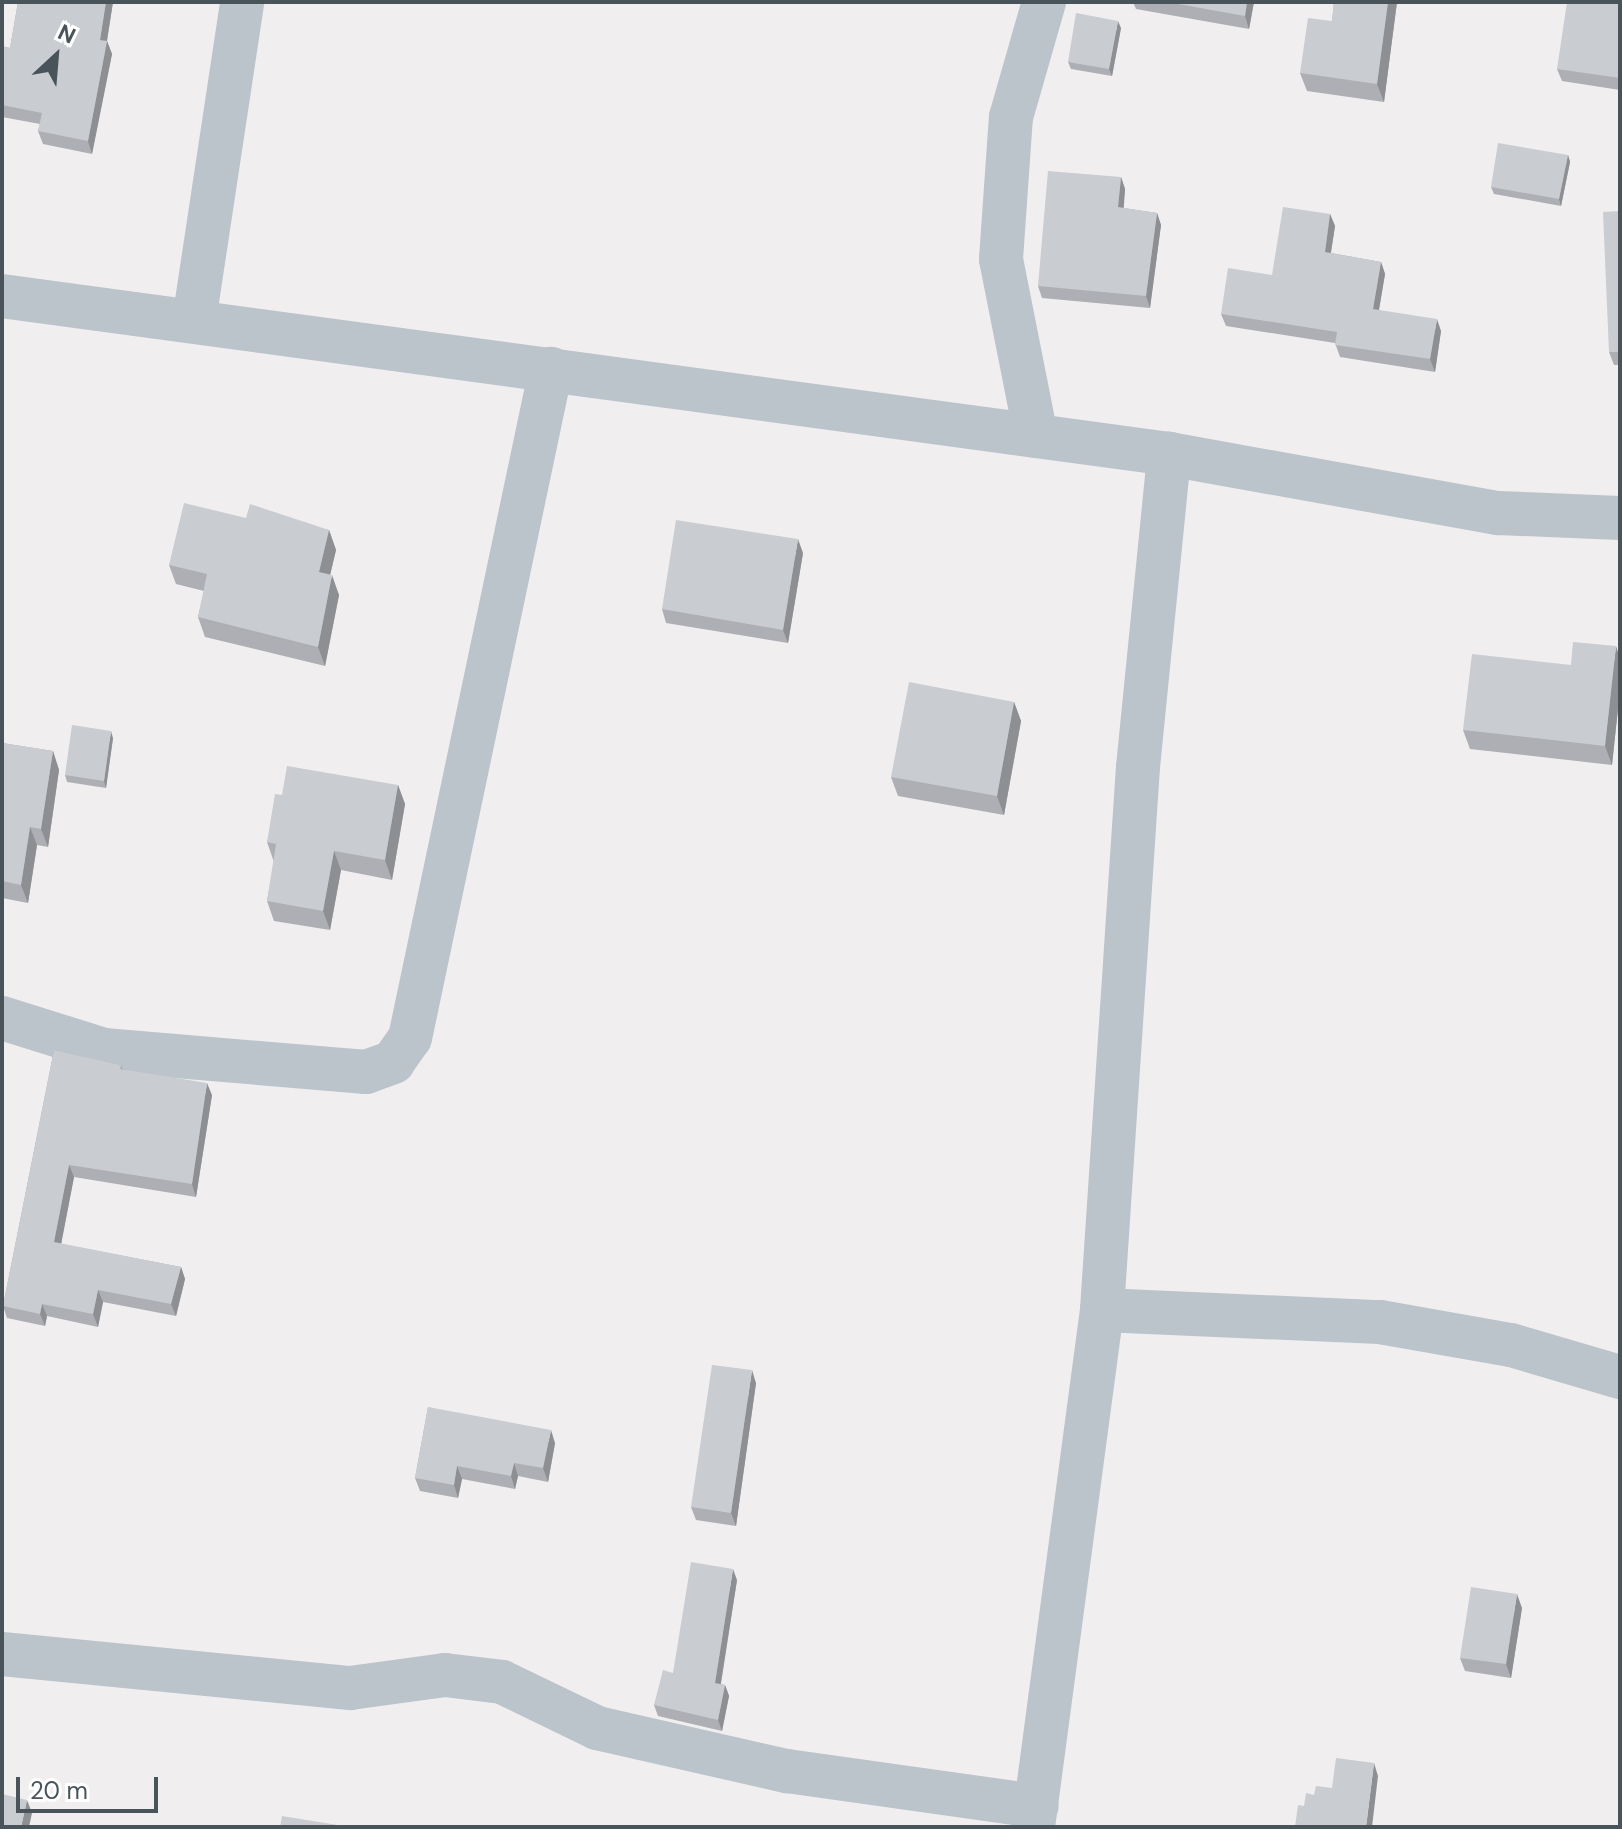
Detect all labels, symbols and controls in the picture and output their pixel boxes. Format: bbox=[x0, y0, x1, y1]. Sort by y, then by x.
north arrow bbox=[16, 16, 96, 96]
text: N bbox=[53, 17, 80, 51]
scale bar bbox=[20, 1761, 162, 1811]
text: 20 m bbox=[30, 1775, 88, 1806]

